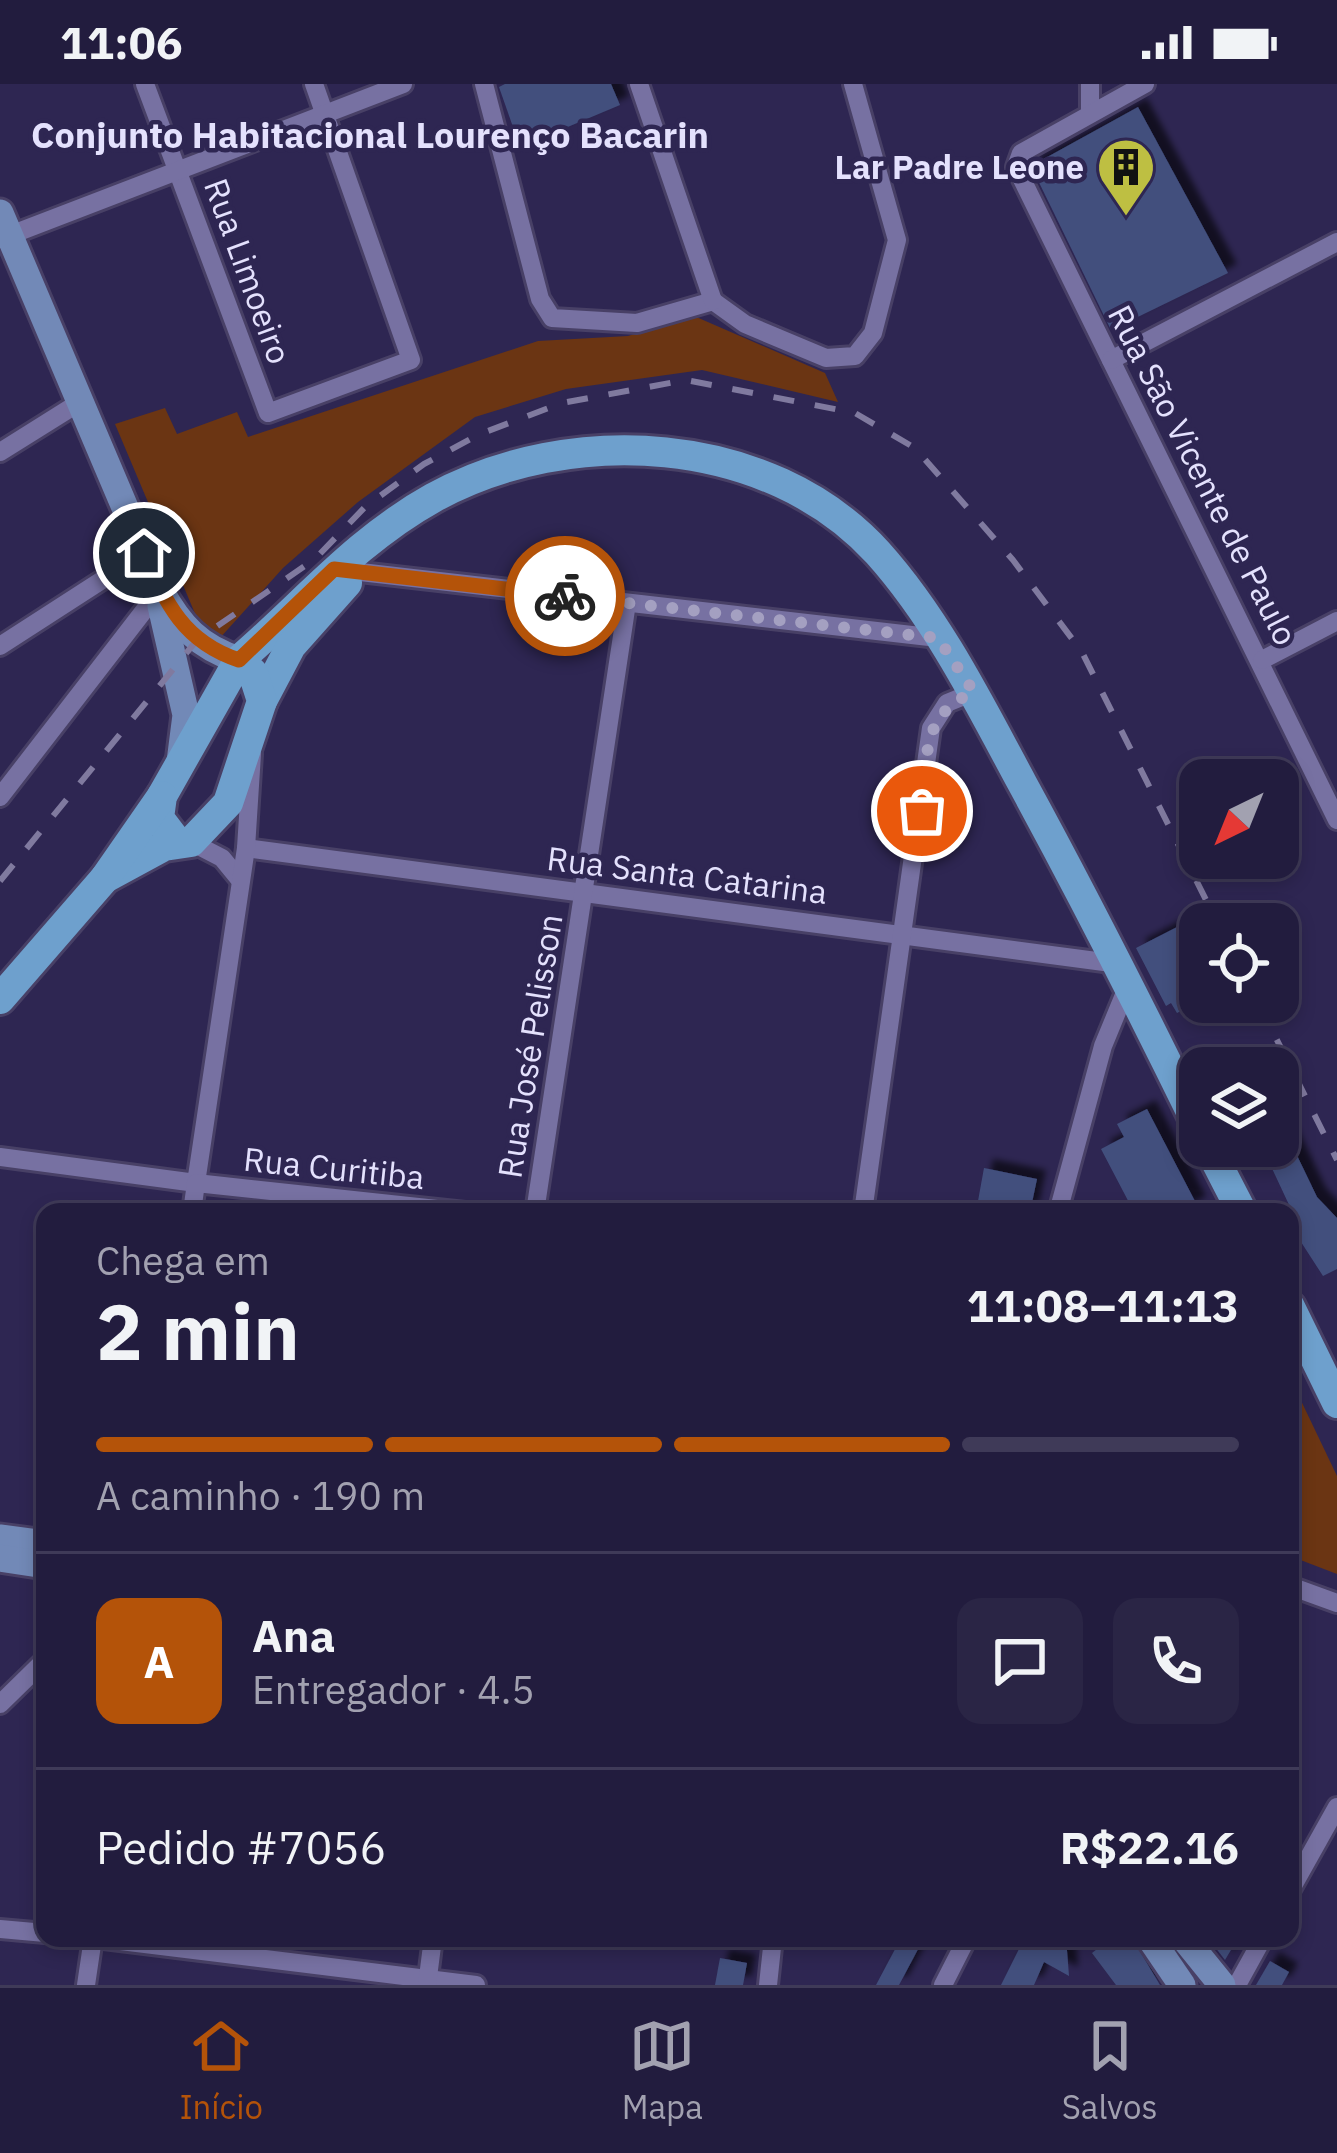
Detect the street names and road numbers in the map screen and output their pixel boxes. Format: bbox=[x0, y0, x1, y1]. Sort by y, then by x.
street label: Rua Limoeiro bbox=[195, 172, 302, 369]
street label: Rua São Vicente de Paulo bbox=[1099, 298, 1308, 652]
street label: Rua Santa Catarina bbox=[545, 836, 830, 913]
street label: Rua José Pelisson bbox=[487, 911, 572, 1181]
street label: Rua Curitiba bbox=[242, 1137, 427, 1198]

